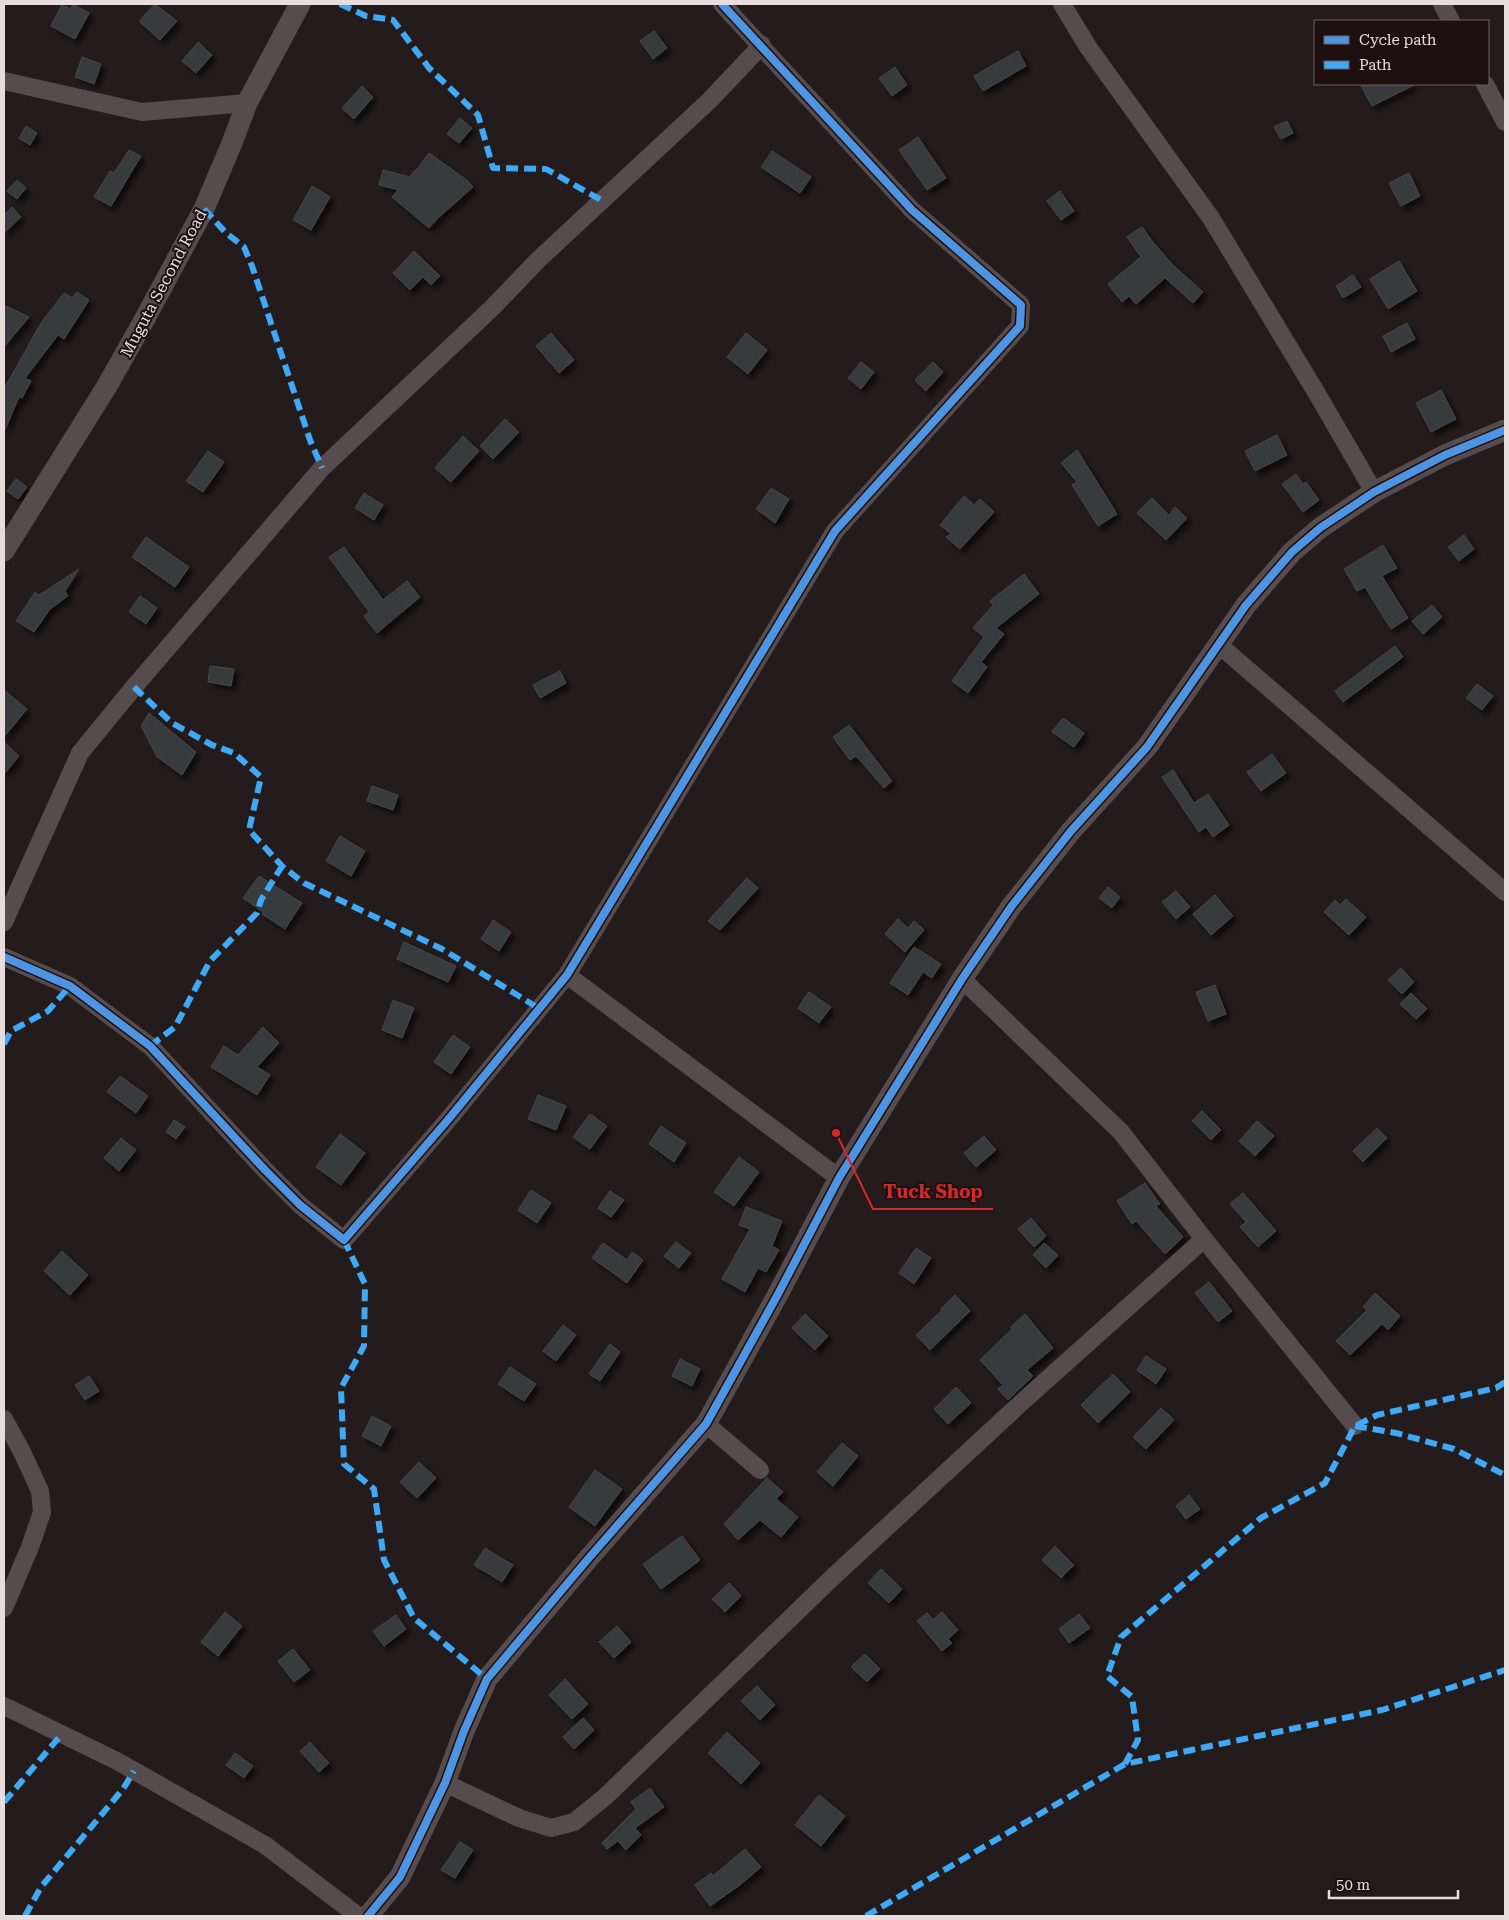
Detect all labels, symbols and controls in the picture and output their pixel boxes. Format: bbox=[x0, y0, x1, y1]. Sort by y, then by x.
legend bbox=[1314, 20, 1489, 85]
text: Cycle path bbox=[1359, 31, 1437, 49]
text: Path bbox=[1359, 56, 1392, 74]
street label: Muguta Second Road bbox=[116, 206, 210, 360]
callout: Tuck Shop bbox=[873, 1176, 993, 1209]
text: Tuck Shop bbox=[883, 1181, 983, 1202]
scale bar bbox=[1329, 1868, 1458, 1900]
text: 50 m bbox=[1336, 1876, 1371, 1894]

